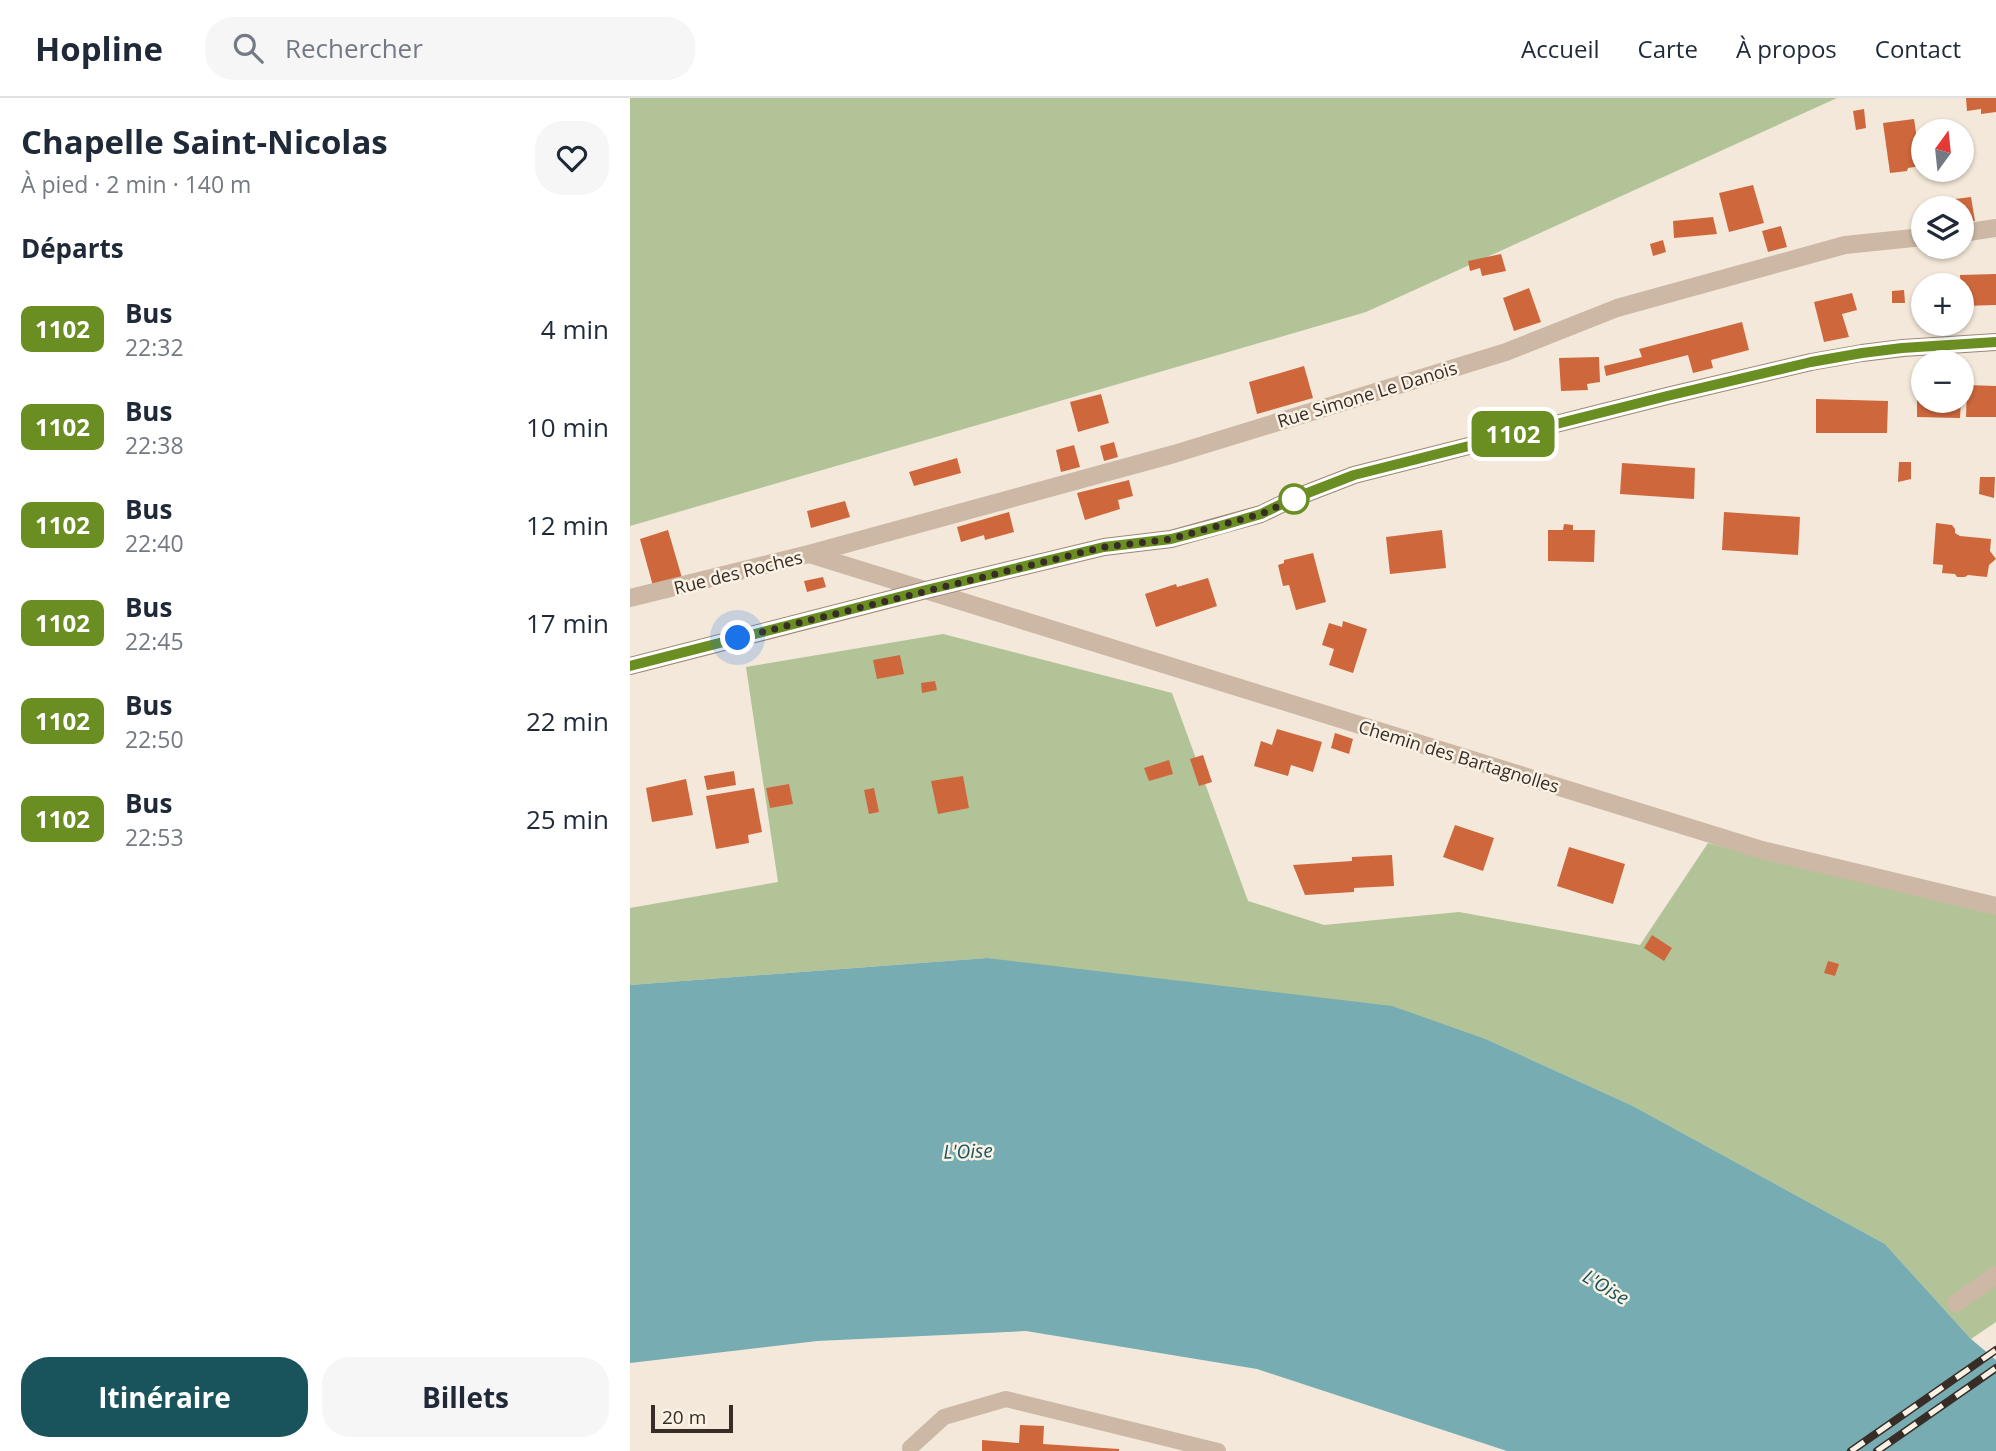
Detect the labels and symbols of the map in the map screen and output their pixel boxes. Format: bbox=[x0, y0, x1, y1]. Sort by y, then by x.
north arrow bbox=[1911, 119, 1974, 182]
street label: Rue Simone Le Danois bbox=[1274, 355, 1460, 433]
line badge: 1102 bbox=[1464, 411, 1562, 457]
unlabelled marker bbox=[1279, 484, 1309, 514]
street label: Rue des Roches bbox=[671, 544, 805, 600]
your location bbox=[720, 620, 755, 655]
street label: Chemin des Bartagnolles bbox=[1356, 714, 1562, 798]
water label: L'Oise bbox=[943, 1137, 993, 1165]
water label: L'Oise bbox=[1578, 1263, 1634, 1311]
scale bar bbox=[651, 1402, 733, 1434]

